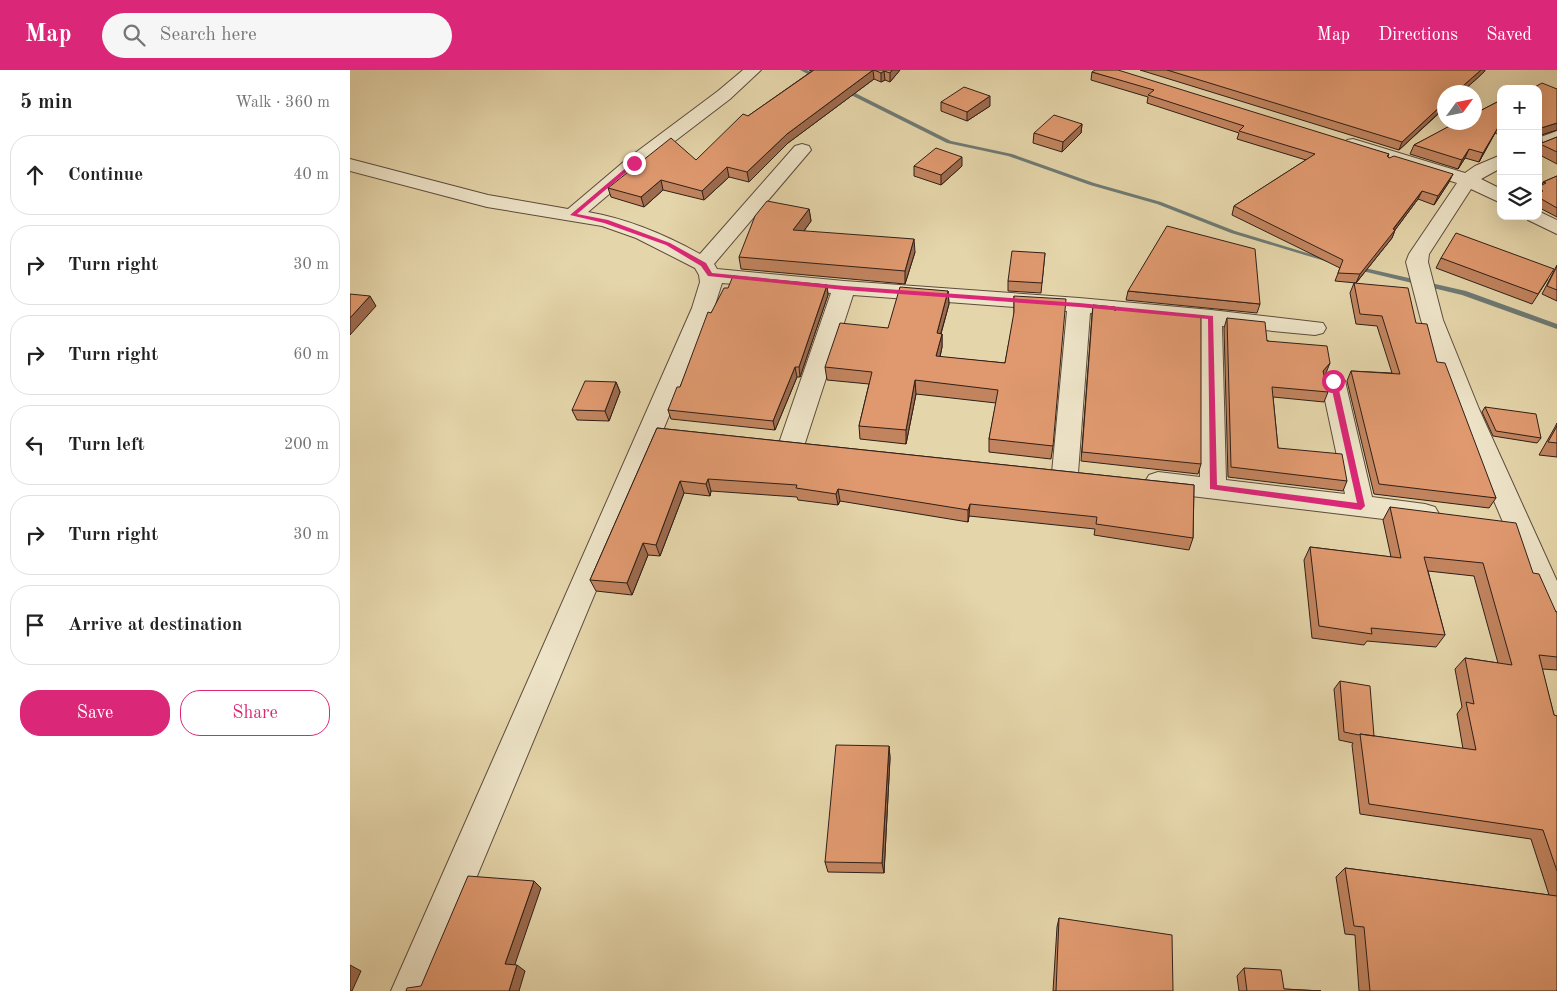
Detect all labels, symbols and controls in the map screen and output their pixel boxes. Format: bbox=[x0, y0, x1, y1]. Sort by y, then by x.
search box bbox=[102, 13, 452, 58]
icon: search bbox=[120, 21, 148, 49]
text: Map bbox=[25, 23, 72, 47]
text: Search here bbox=[160, 26, 257, 45]
text: Map bbox=[1317, 26, 1350, 44]
text: Directions bbox=[1378, 26, 1458, 44]
text: Saved bbox=[1486, 26, 1532, 44]
north arrow bbox=[1437, 85, 1482, 130]
map controls bbox=[1497, 85, 1542, 220]
button: + bbox=[1497, 85, 1542, 130]
text: 5 min bbox=[20, 92, 73, 113]
text: Walk · 360 m bbox=[235, 95, 330, 111]
button: − bbox=[1497, 130, 1542, 175]
route end bbox=[623, 152, 646, 175]
icon: ahead bbox=[21, 161, 49, 189]
text: Continue bbox=[68, 166, 143, 185]
text: 40 m bbox=[293, 167, 329, 183]
button: layers bbox=[1497, 175, 1542, 220]
icon: right bbox=[21, 251, 49, 279]
text: Turn right bbox=[68, 256, 158, 275]
text: 30 m bbox=[293, 257, 329, 273]
icon: right bbox=[21, 341, 49, 369]
text: Turn right bbox=[68, 346, 158, 365]
text: 60 m bbox=[293, 347, 329, 363]
route start bbox=[1322, 370, 1345, 393]
icon: left bbox=[21, 431, 49, 459]
text: Turn left bbox=[68, 436, 145, 455]
text: 200 m bbox=[284, 437, 329, 453]
icon: right bbox=[21, 521, 49, 549]
text: Turn right bbox=[68, 526, 158, 545]
text: 30 m bbox=[293, 527, 329, 543]
icon: arrive bbox=[21, 611, 49, 639]
text: Arrive at destination bbox=[68, 616, 242, 635]
button: Save bbox=[20, 690, 170, 736]
button: Share bbox=[180, 690, 330, 736]

